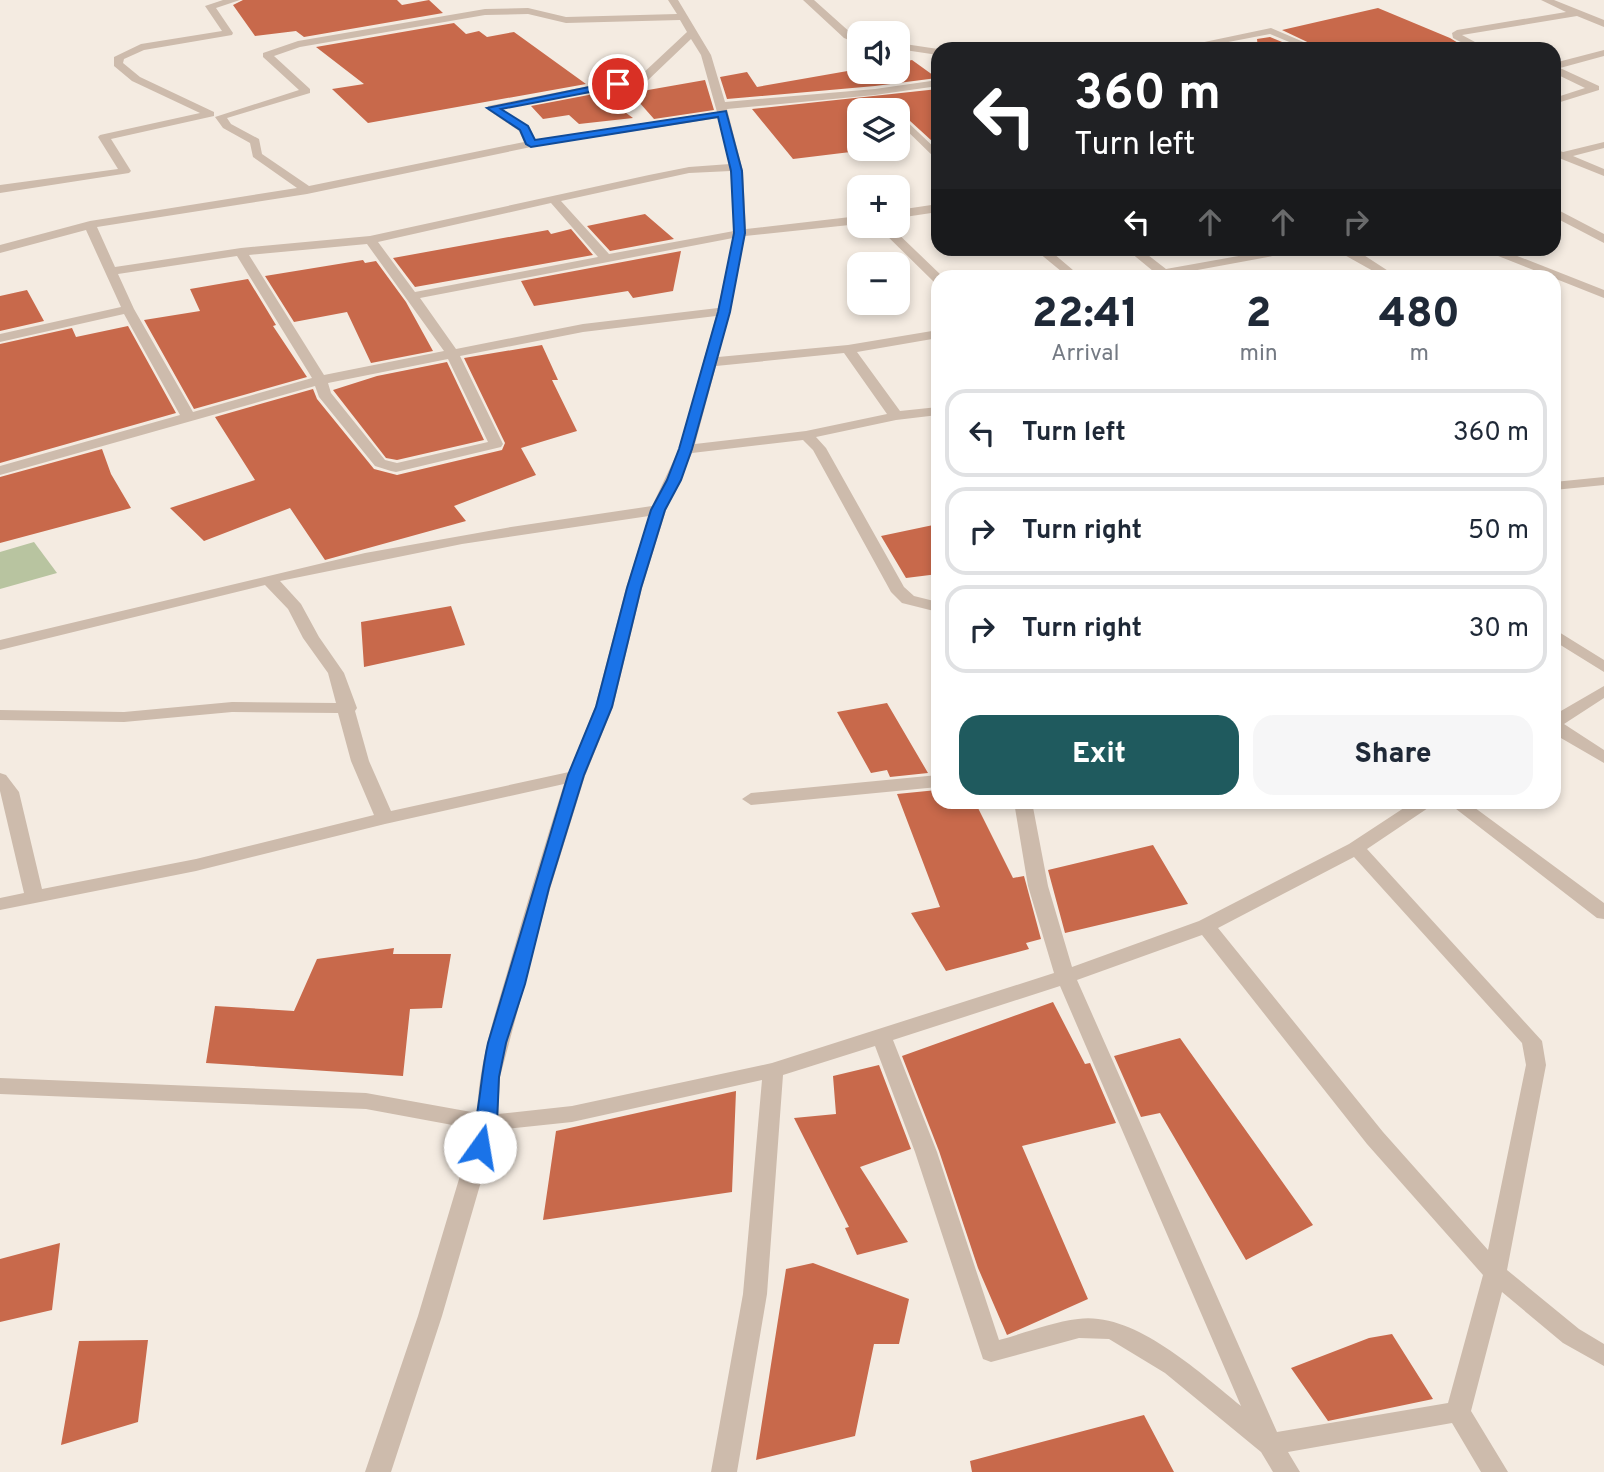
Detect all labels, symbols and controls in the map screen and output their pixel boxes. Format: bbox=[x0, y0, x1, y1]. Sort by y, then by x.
map controls bbox=[847, 21, 910, 315]
button: sound bbox=[847, 21, 910, 84]
pin bbox=[588, 54, 648, 114]
icon: arrive bbox=[599, 65, 637, 103]
text: 360 m bbox=[1074, 65, 1221, 127]
icon: left bbox=[959, 70, 1050, 161]
button: layers bbox=[847, 98, 910, 161]
text: Turn left bbox=[1074, 126, 1195, 166]
button: + bbox=[847, 175, 910, 238]
icon: left bbox=[1118, 203, 1156, 241]
icon: ahead bbox=[1191, 203, 1229, 241]
icon: ahead bbox=[1264, 203, 1302, 241]
icon: right bbox=[1337, 203, 1375, 241]
button: − bbox=[847, 252, 910, 315]
text: 22:41 bbox=[1032, 289, 1138, 342]
text: 2 bbox=[1246, 289, 1271, 342]
text: 480 bbox=[1379, 289, 1460, 342]
text: Arrival bbox=[1051, 340, 1119, 369]
text: min bbox=[1239, 340, 1278, 369]
text: m bbox=[1410, 340, 1429, 369]
icon: left bbox=[963, 414, 1001, 452]
text: Turn left bbox=[1022, 417, 1126, 450]
text: 360 m bbox=[1453, 417, 1529, 450]
icon: right bbox=[963, 512, 1001, 550]
text: Turn right bbox=[1022, 515, 1142, 548]
text: 50 m bbox=[1468, 515, 1529, 548]
icon: right bbox=[963, 610, 1001, 648]
text: Turn right bbox=[1022, 613, 1142, 646]
text: 30 m bbox=[1469, 613, 1529, 646]
button: Exit bbox=[959, 715, 1239, 795]
button: Share bbox=[1253, 715, 1533, 795]
position arrow bbox=[443, 1110, 517, 1184]

